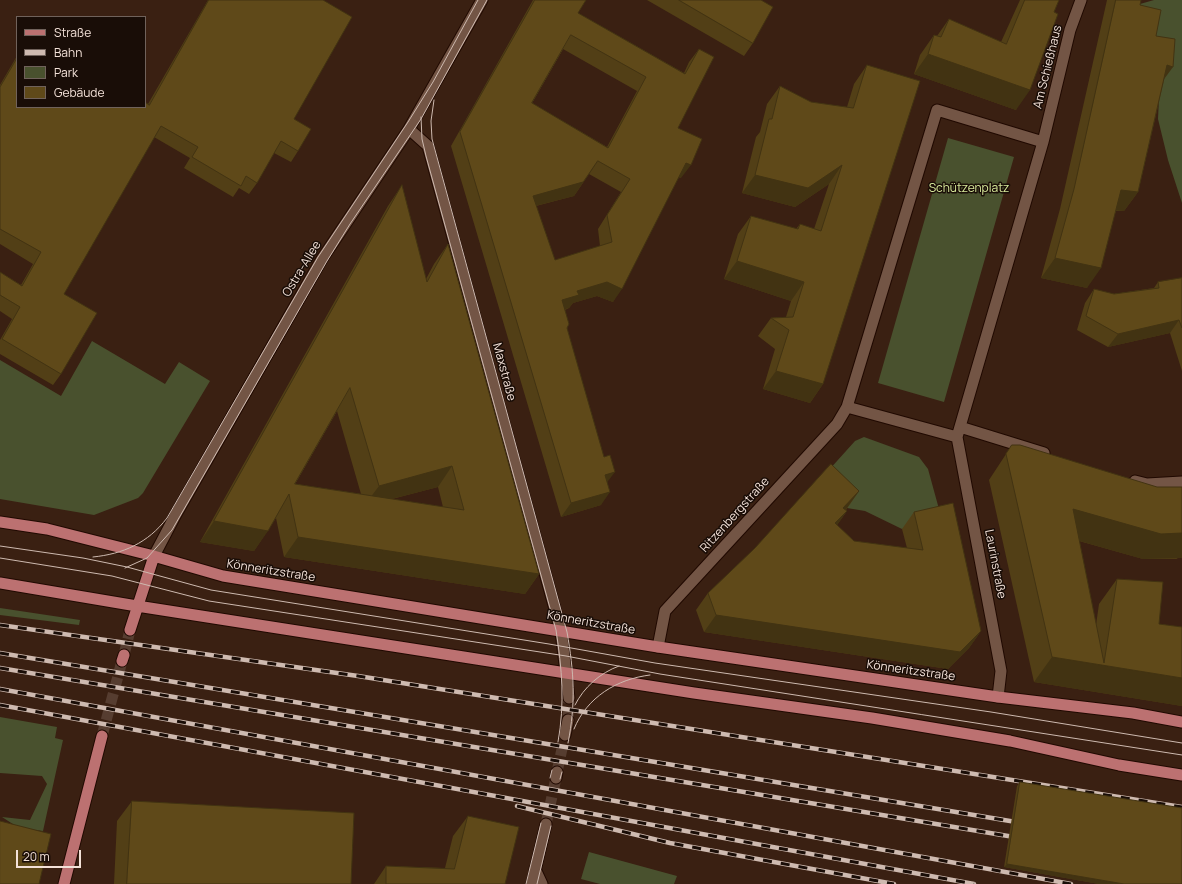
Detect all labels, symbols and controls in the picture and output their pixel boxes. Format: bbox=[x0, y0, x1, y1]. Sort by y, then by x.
legend bbox=[16, 16, 146, 108]
text: Straße bbox=[54, 24, 91, 41]
street label: Am Schießhaus bbox=[1031, 24, 1065, 110]
text: Bahn bbox=[54, 44, 82, 61]
text: Park bbox=[54, 64, 78, 81]
text: Gebäude bbox=[54, 84, 105, 101]
park label: Schützenplatz bbox=[929, 182, 1009, 196]
street label: Ostra-Allee bbox=[280, 238, 324, 300]
street label: Maxstraße bbox=[489, 342, 519, 402]
street label: Ritzenbergstraße bbox=[697, 474, 773, 556]
street label: Laurinstraße bbox=[981, 528, 1009, 600]
street label: Könneritzstraße bbox=[226, 557, 316, 585]
street label: Könneritzstraße bbox=[546, 608, 636, 638]
street label: Könneritzstraße bbox=[866, 658, 956, 684]
scale bar bbox=[18, 842, 83, 868]
text: 20 m bbox=[23, 848, 50, 865]

